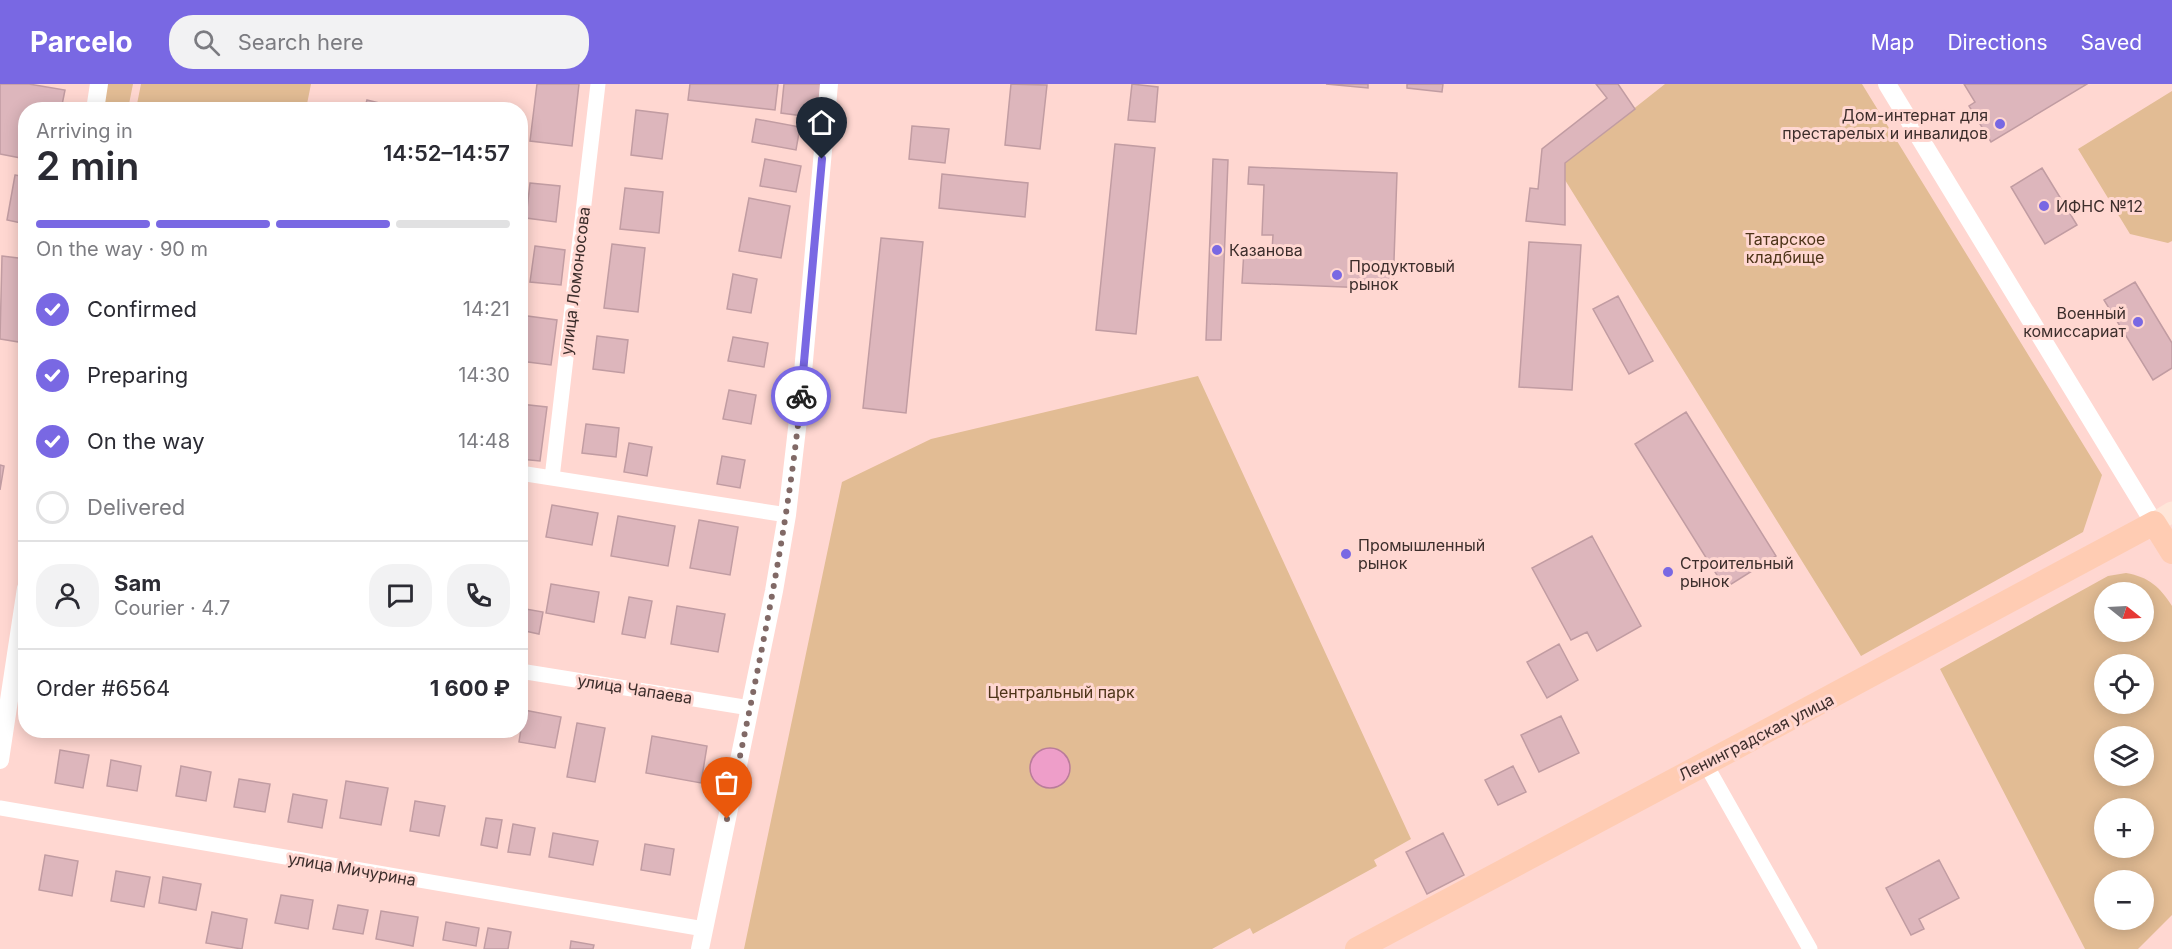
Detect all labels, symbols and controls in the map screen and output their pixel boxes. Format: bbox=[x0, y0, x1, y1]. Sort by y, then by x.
search box bbox=[169, 15, 589, 69]
text: Parcelo bbox=[30, 25, 133, 59]
icon: search bbox=[190, 26, 223, 59]
text: Search here bbox=[238, 29, 363, 55]
text: Map bbox=[1871, 30, 1914, 55]
text: Directions bbox=[1947, 30, 2048, 55]
text: Saved bbox=[2081, 30, 2142, 55]
pin bbox=[796, 97, 847, 159]
place label: Дом-интернат для престарелых и инвалидов bbox=[1782, 105, 1988, 143]
icon: home bbox=[805, 106, 838, 139]
marker: Дом-интернат для престарелых и инвалидов bbox=[1993, 117, 2007, 131]
text: Arriving in bbox=[36, 119, 133, 143]
text: 14:52–14:57 bbox=[383, 140, 510, 166]
text: 2 min bbox=[36, 142, 139, 189]
place label: ИФНС №12 bbox=[2056, 196, 2143, 216]
marker: ИФНС №12 bbox=[2037, 199, 2051, 213]
street label: улица Ломоносова bbox=[556, 206, 594, 356]
park label: Татарское кладбище bbox=[1745, 229, 1825, 267]
text: On the way · 90 m bbox=[36, 237, 208, 261]
place label: Казанова bbox=[1229, 240, 1303, 260]
marker: Казанова bbox=[1210, 243, 1224, 257]
place label: Продуктовый рынок bbox=[1349, 256, 1455, 294]
marker: Продуктовый рынок bbox=[1330, 268, 1344, 282]
icon: check bbox=[36, 293, 69, 326]
text: Confirmed bbox=[87, 296, 197, 322]
text: 14:21 bbox=[463, 297, 510, 321]
place label: Военный комиссариат bbox=[2023, 303, 2127, 341]
marker: Военный комиссариат bbox=[2131, 315, 2145, 329]
icon: check bbox=[36, 359, 69, 392]
text: Preparing bbox=[87, 362, 188, 388]
text: 14:30 bbox=[458, 363, 510, 387]
courier bbox=[771, 366, 831, 426]
icon: bike bbox=[785, 380, 818, 413]
icon: check bbox=[36, 425, 69, 458]
text: On the way bbox=[87, 428, 205, 454]
text: 14:48 bbox=[458, 429, 510, 453]
text: Delivered bbox=[87, 494, 185, 520]
place label: Промышленный рынок bbox=[1358, 535, 1485, 573]
marker: Промышленный рынок bbox=[1339, 547, 1353, 561]
place label: Строительный рынок bbox=[1680, 553, 1794, 591]
button: person bbox=[36, 564, 99, 627]
button: chat bbox=[369, 564, 432, 627]
button: phone bbox=[447, 564, 510, 627]
marker: Строительный рынок bbox=[1661, 565, 1675, 579]
text: Sam bbox=[114, 570, 161, 596]
north arrow bbox=[2094, 582, 2154, 642]
map controls bbox=[2094, 582, 2154, 930]
text: Courier · 4.7 bbox=[114, 596, 230, 620]
button: locate bbox=[2094, 654, 2154, 714]
street label: улица Чапаева bbox=[576, 670, 694, 708]
text: Order #6564 bbox=[36, 675, 170, 701]
text: 1 600 ₽ bbox=[430, 675, 510, 701]
park label: Центральный парк bbox=[987, 682, 1135, 702]
street label: Ленинградская улица bbox=[1675, 689, 1837, 785]
button: layers bbox=[2094, 726, 2154, 786]
pin bbox=[701, 757, 752, 819]
icon: bag bbox=[710, 766, 743, 799]
button: + bbox=[2094, 798, 2154, 858]
street label: улица Мичурина bbox=[286, 848, 418, 890]
button: − bbox=[2094, 870, 2154, 930]

